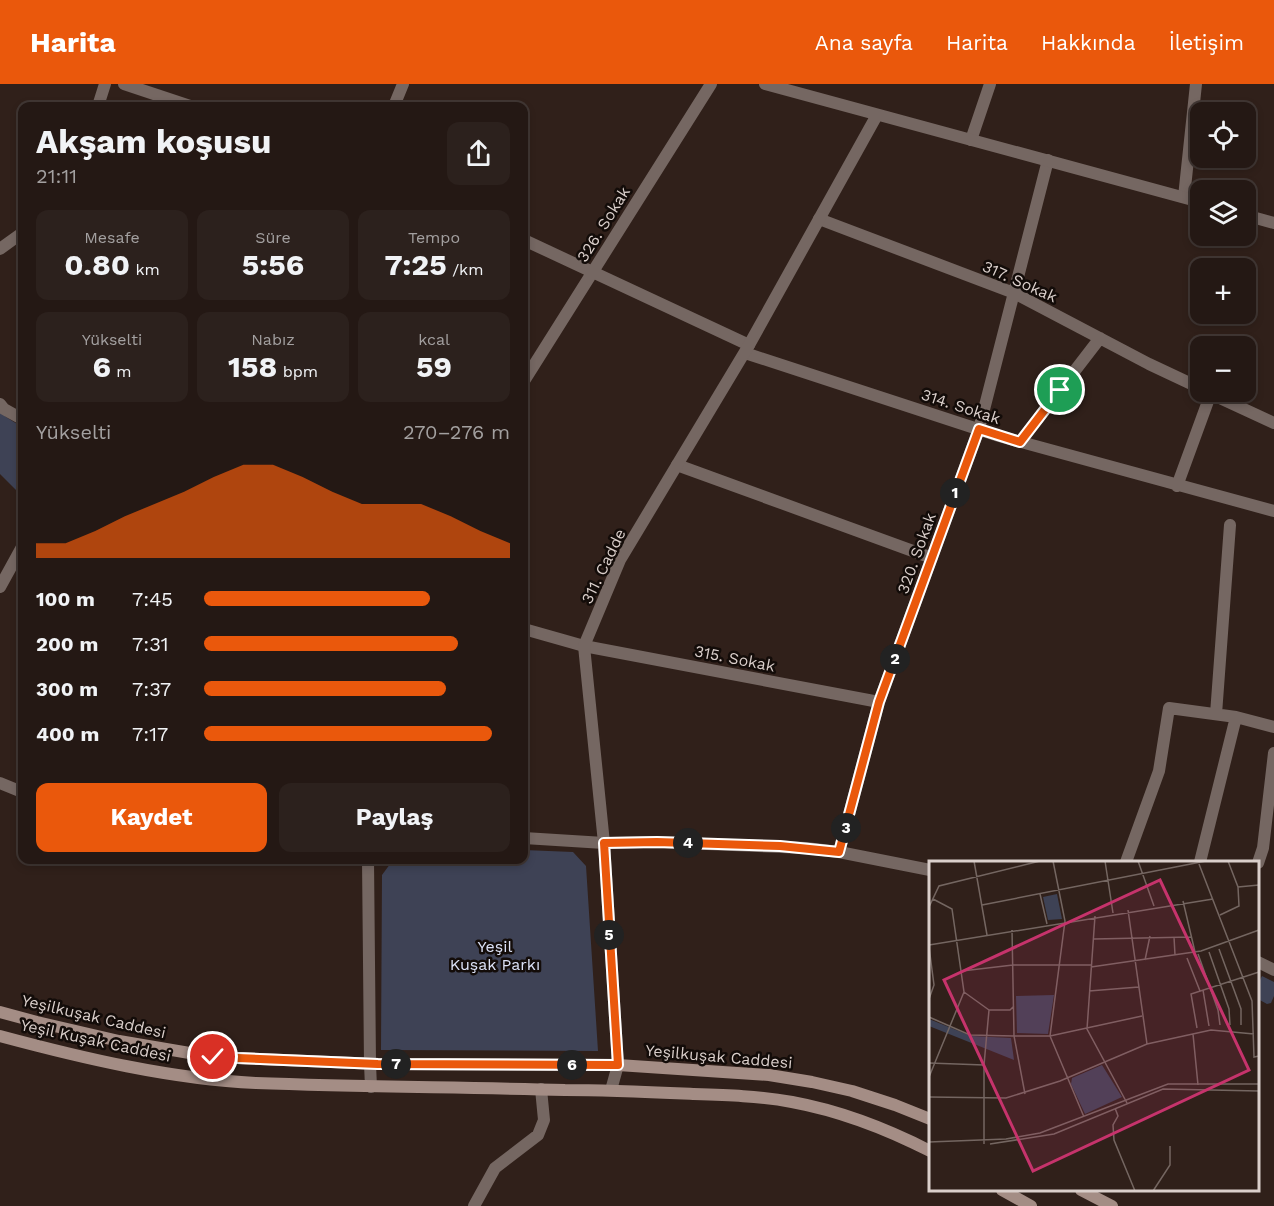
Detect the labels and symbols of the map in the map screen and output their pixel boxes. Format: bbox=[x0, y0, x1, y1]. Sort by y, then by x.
street label: 326. Sokak bbox=[573, 183, 634, 265]
street label: 317. Sokak bbox=[980, 257, 1060, 306]
pin bbox=[1034, 364, 1085, 415]
street label: 314. Sokak bbox=[919, 385, 1003, 428]
pin: 1 bbox=[940, 478, 970, 508]
street label: 320. Sokak bbox=[893, 510, 940, 596]
street label: 311. Cadde bbox=[577, 526, 630, 607]
street label: 315. Sokak bbox=[693, 641, 777, 676]
pin: 2 bbox=[880, 644, 910, 674]
pin: 3 bbox=[831, 813, 861, 843]
pin: 4 bbox=[673, 828, 703, 858]
inset map bbox=[929, 861, 1259, 1191]
pin: 5 bbox=[594, 920, 624, 950]
park label: Yeşil Kuşak Parkı bbox=[450, 937, 540, 974]
street label: Yeşilkuşak Caddesi bbox=[20, 991, 168, 1042]
street label: Yeşil Kuşak Caddesi bbox=[19, 1015, 173, 1066]
pin bbox=[187, 1031, 238, 1082]
street label: Yeşilkuşak Caddesi bbox=[645, 1041, 793, 1072]
pin: 7 bbox=[381, 1049, 411, 1079]
pin: 6 bbox=[557, 1050, 587, 1080]

